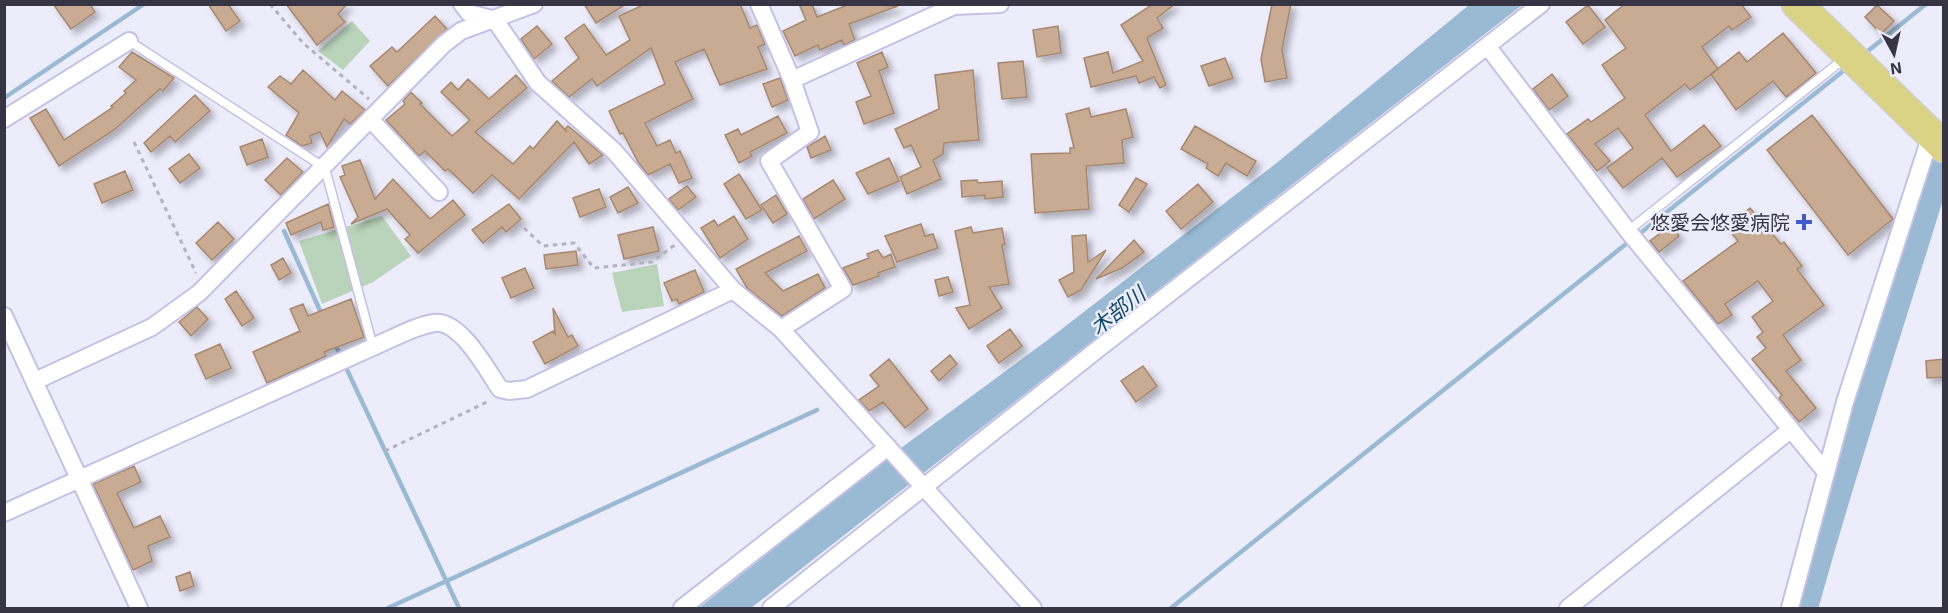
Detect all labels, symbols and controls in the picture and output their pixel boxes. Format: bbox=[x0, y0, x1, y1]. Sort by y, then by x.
north arrow bbox=[1864, 24, 1924, 84]
text: N bbox=[1889, 59, 1903, 80]
place label: 悠愛会悠愛病院 bbox=[1650, 210, 1790, 234]
marker: 悠愛会悠愛病院 bbox=[1795, 213, 1813, 231]
water label: 木部川 bbox=[1084, 280, 1151, 339]

